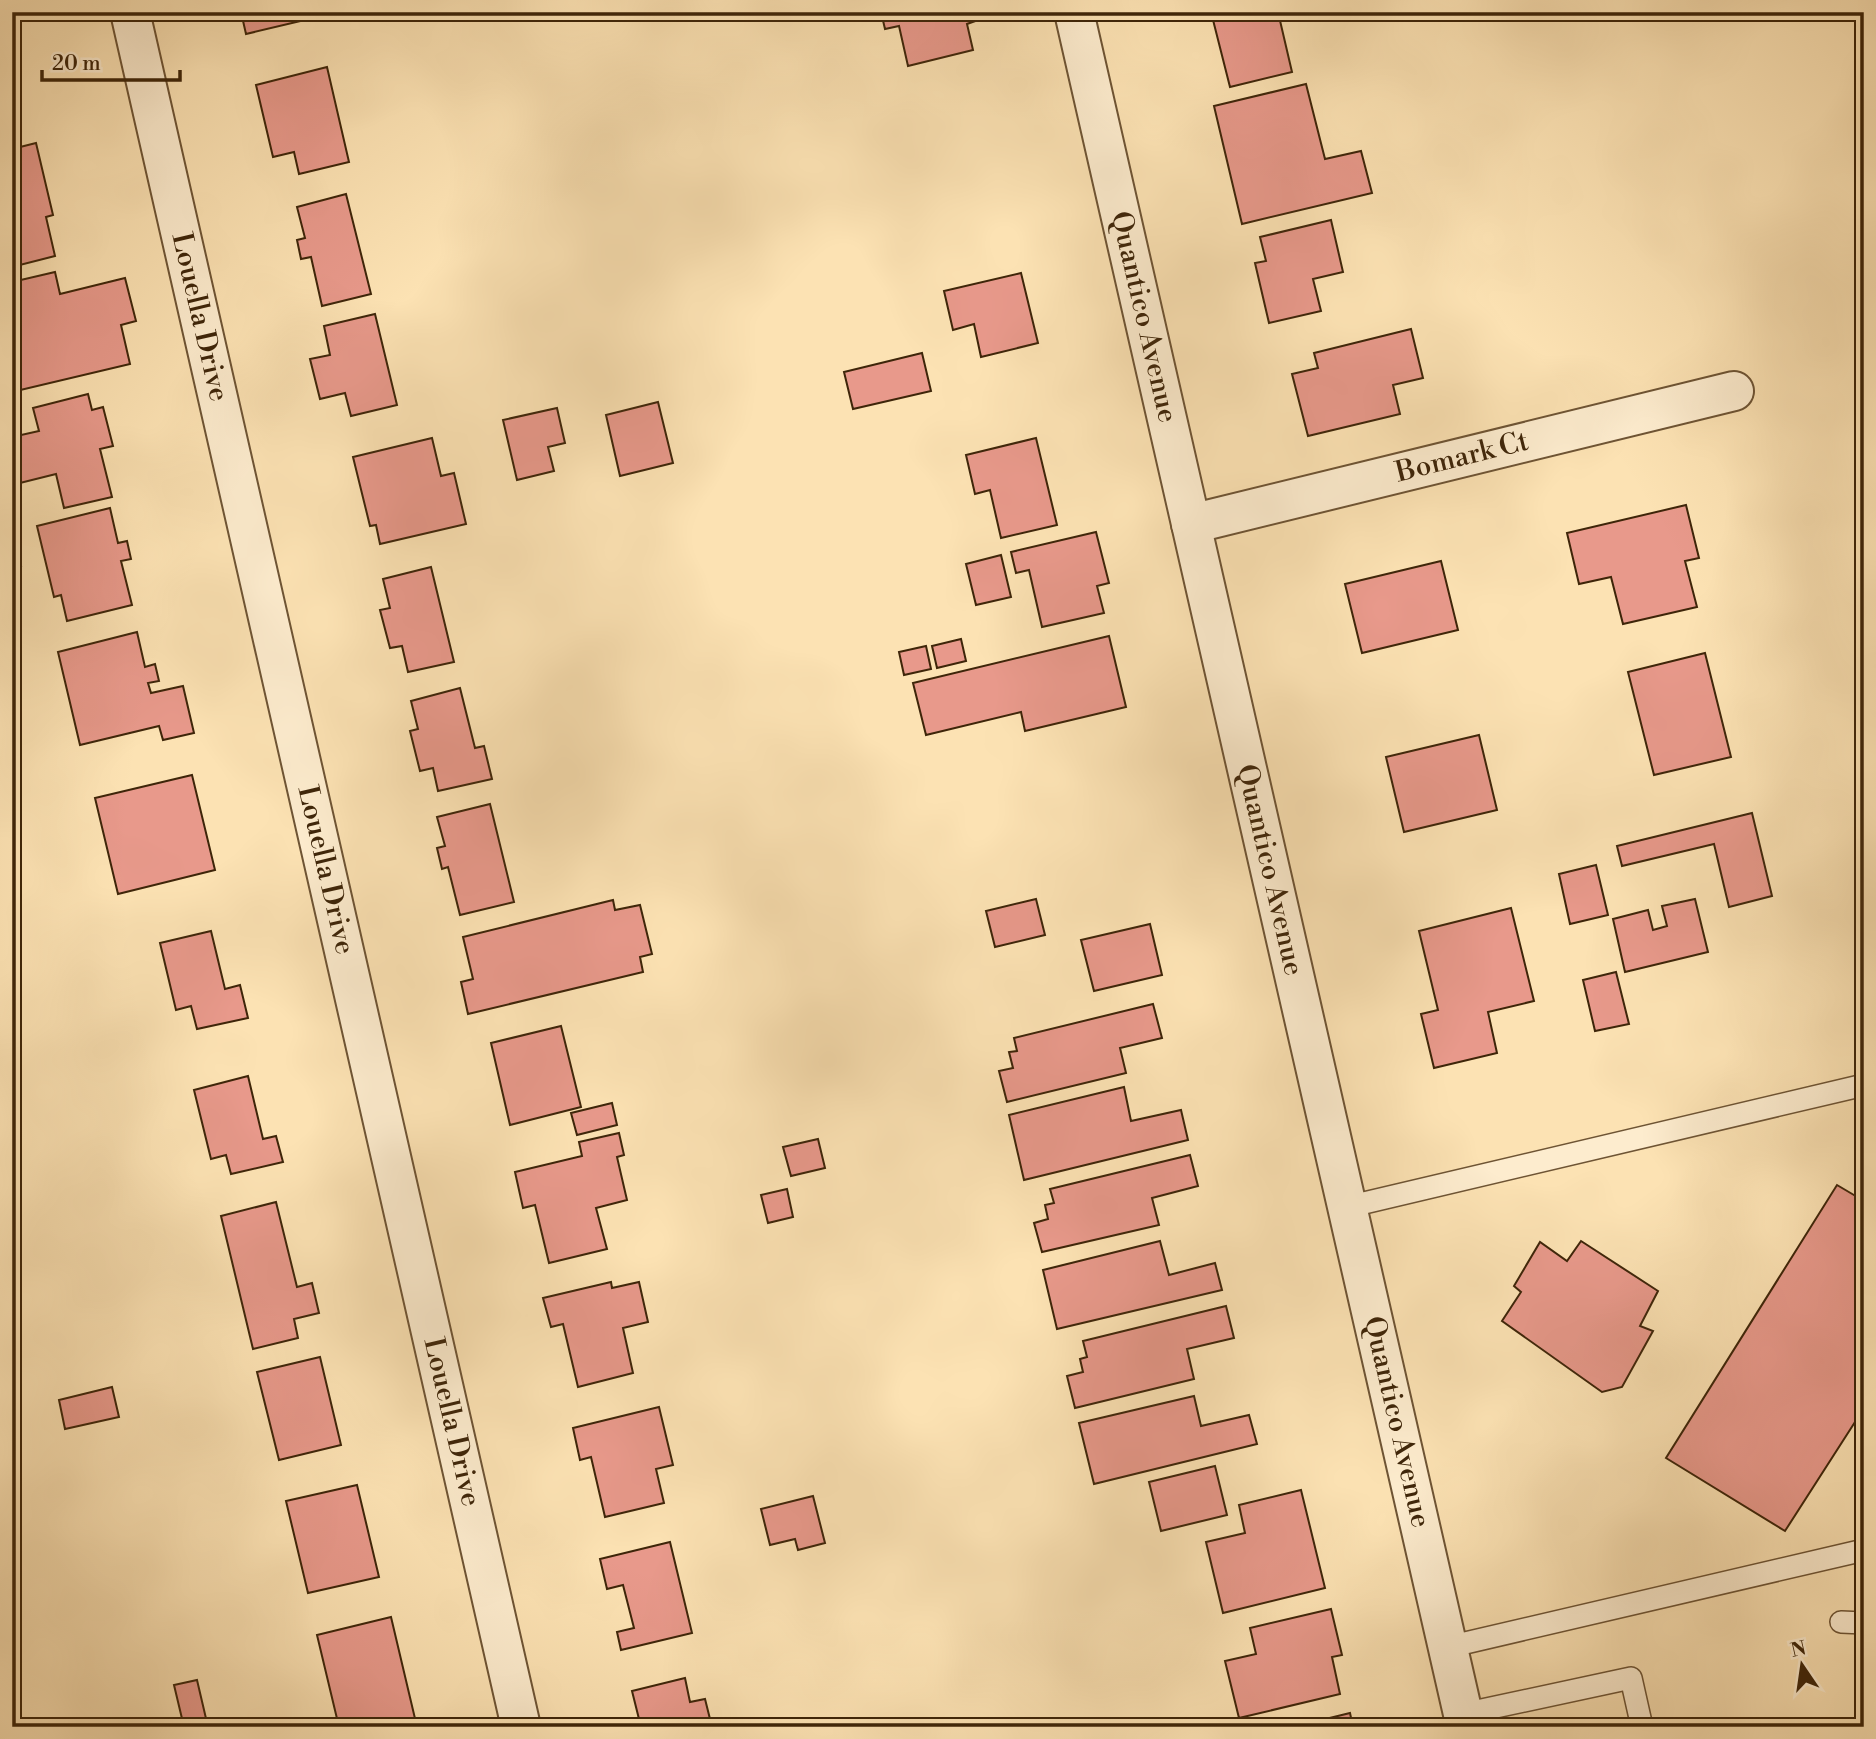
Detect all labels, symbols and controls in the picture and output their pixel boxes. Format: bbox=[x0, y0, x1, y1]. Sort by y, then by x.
scale bar bbox=[42, 38, 180, 82]
text: 20 m bbox=[52, 51, 101, 77]
street label: Quantico Avenue bbox=[1103, 208, 1185, 426]
street label: Louella Drive bbox=[164, 229, 236, 405]
street label: Bomark Ct bbox=[1391, 424, 1532, 491]
street label: Quantico Avenue bbox=[1229, 761, 1311, 979]
street label: Louella Drive bbox=[290, 782, 362, 958]
street label: Quantico Avenue bbox=[1356, 1313, 1438, 1531]
street label: Louella Drive bbox=[416, 1334, 488, 1510]
north arrow bbox=[1768, 1630, 1838, 1700]
text: N bbox=[1788, 1636, 1808, 1663]

